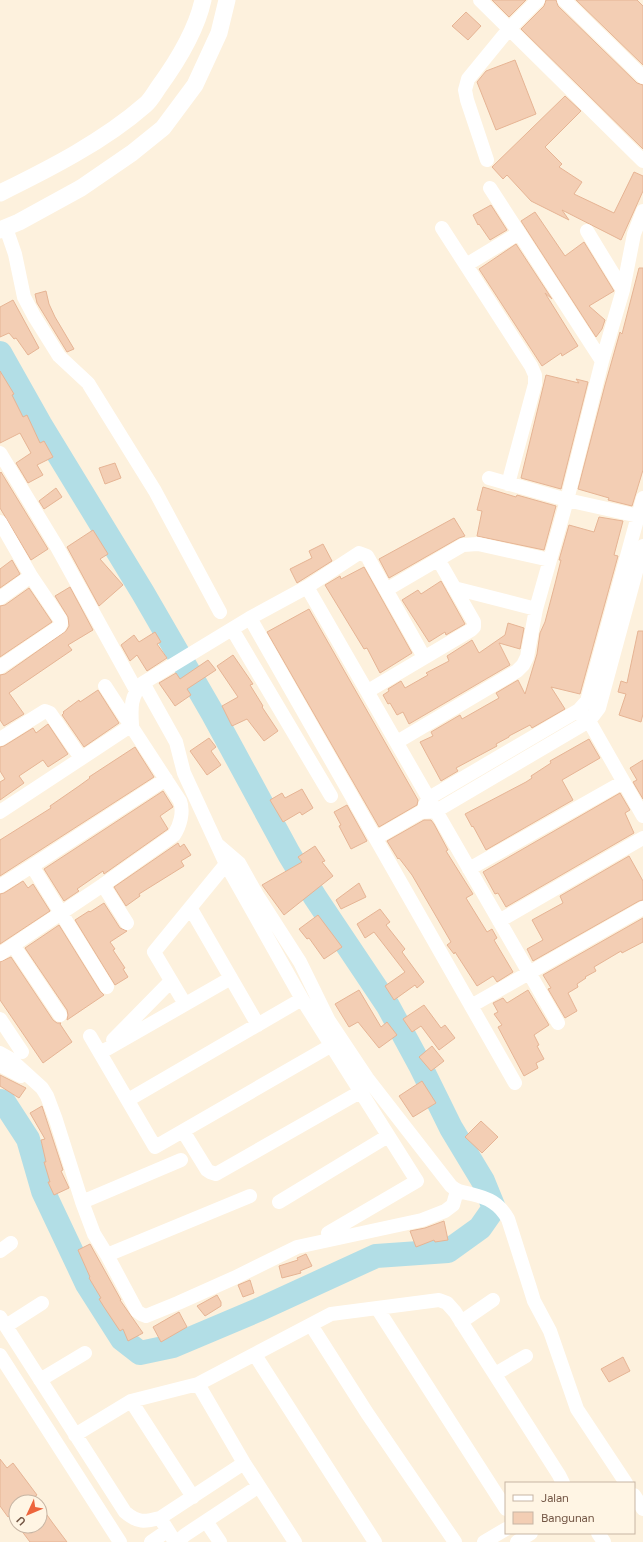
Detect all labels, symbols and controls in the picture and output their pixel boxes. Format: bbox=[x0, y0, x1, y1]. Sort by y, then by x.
legend bbox=[505, 1482, 635, 1534]
text: Jalan bbox=[541, 1491, 569, 1505]
north arrow bbox=[8, 1494, 48, 1534]
text: Bangunan bbox=[541, 1511, 595, 1525]
text: U bbox=[14, 1513, 29, 1528]

